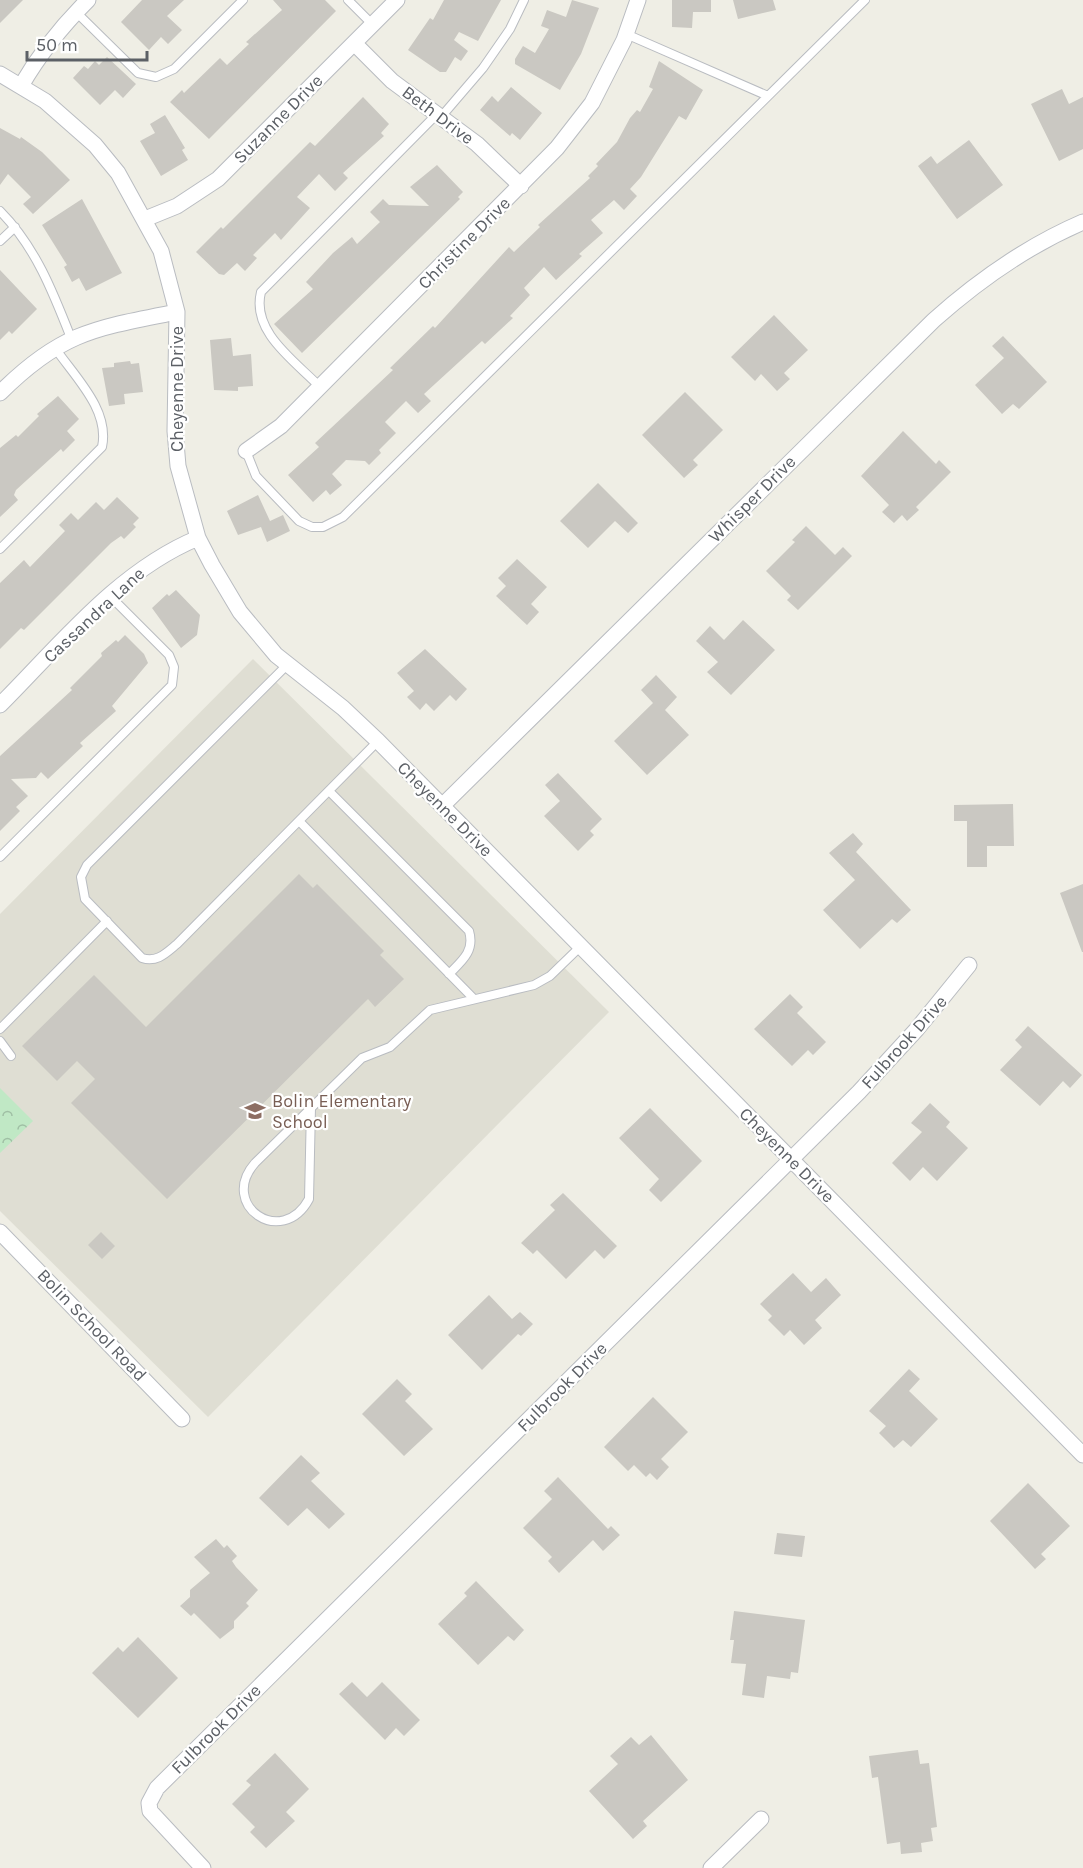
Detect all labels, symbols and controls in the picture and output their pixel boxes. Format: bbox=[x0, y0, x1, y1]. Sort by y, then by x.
scale bar bbox=[27, 24, 147, 62]
text: 50 m bbox=[36, 34, 78, 56]
street label: Suzanne Drive bbox=[229, 70, 327, 168]
street label: Beth Drive bbox=[398, 81, 478, 149]
street label: Christine Drive bbox=[413, 192, 515, 294]
street label: Cheyenne Drive bbox=[166, 326, 188, 452]
street label: Whisper Drive bbox=[704, 451, 800, 547]
street label: Cassandra Lane bbox=[39, 562, 149, 668]
street label: Cheyenne Drive bbox=[393, 757, 497, 861]
street label: Fulbrook Drive bbox=[856, 991, 952, 1093]
place label: Bolin Elementary School bbox=[272, 1090, 412, 1133]
school or university icon: Bolin Elementary School bbox=[243, 1099, 267, 1123]
street label: Cheyenne Drive bbox=[735, 1103, 839, 1207]
street label: Bolin School Road bbox=[33, 1264, 151, 1386]
street label: Fulbrook Drive bbox=[512, 1337, 612, 1437]
street label: Fulbrook Drive bbox=[166, 1679, 266, 1779]

